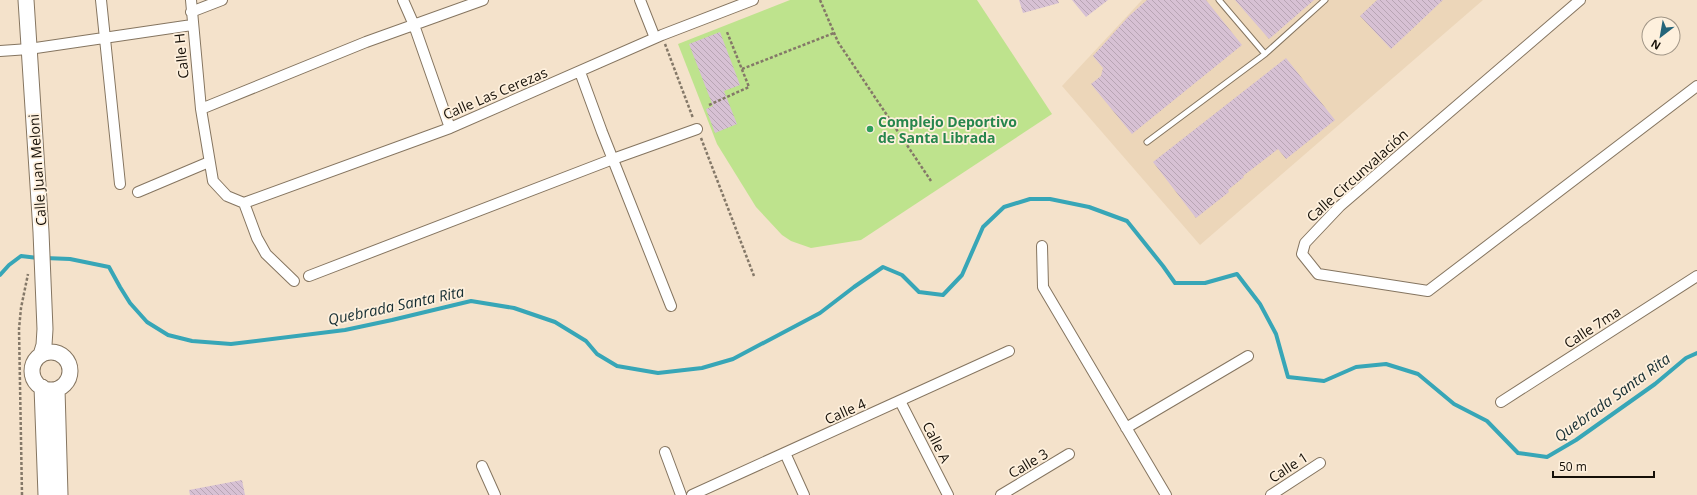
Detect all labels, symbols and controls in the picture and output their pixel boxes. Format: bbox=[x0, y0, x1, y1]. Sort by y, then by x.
north arrow bbox=[1641, 16, 1681, 56]
street label: Calle H bbox=[169, 32, 193, 80]
text: N bbox=[1648, 36, 1663, 54]
street label: Calle Las Cerezas bbox=[440, 62, 550, 124]
place label: Complejo Deportivo de Santa Librada bbox=[878, 112, 1017, 147]
street label: Calle Juan Meloni bbox=[24, 113, 50, 227]
marker: Complejo Deportivo de Santa Librada bbox=[865, 124, 875, 134]
street label: Calle Circunvalación bbox=[1302, 124, 1412, 226]
water label: Quebrada Santa Rita bbox=[326, 281, 466, 329]
street label: Calle 7ma bbox=[1560, 302, 1624, 352]
water label: Quebrada Santa Rita bbox=[1550, 348, 1674, 446]
street label: Calle 4 bbox=[821, 394, 869, 428]
street label: Calle A bbox=[919, 418, 956, 466]
street label: Calle 3 bbox=[1005, 444, 1051, 482]
street label: Calle 1 bbox=[1265, 447, 1311, 487]
scale bar bbox=[1553, 453, 1654, 479]
text: 50 m bbox=[1559, 458, 1587, 475]

